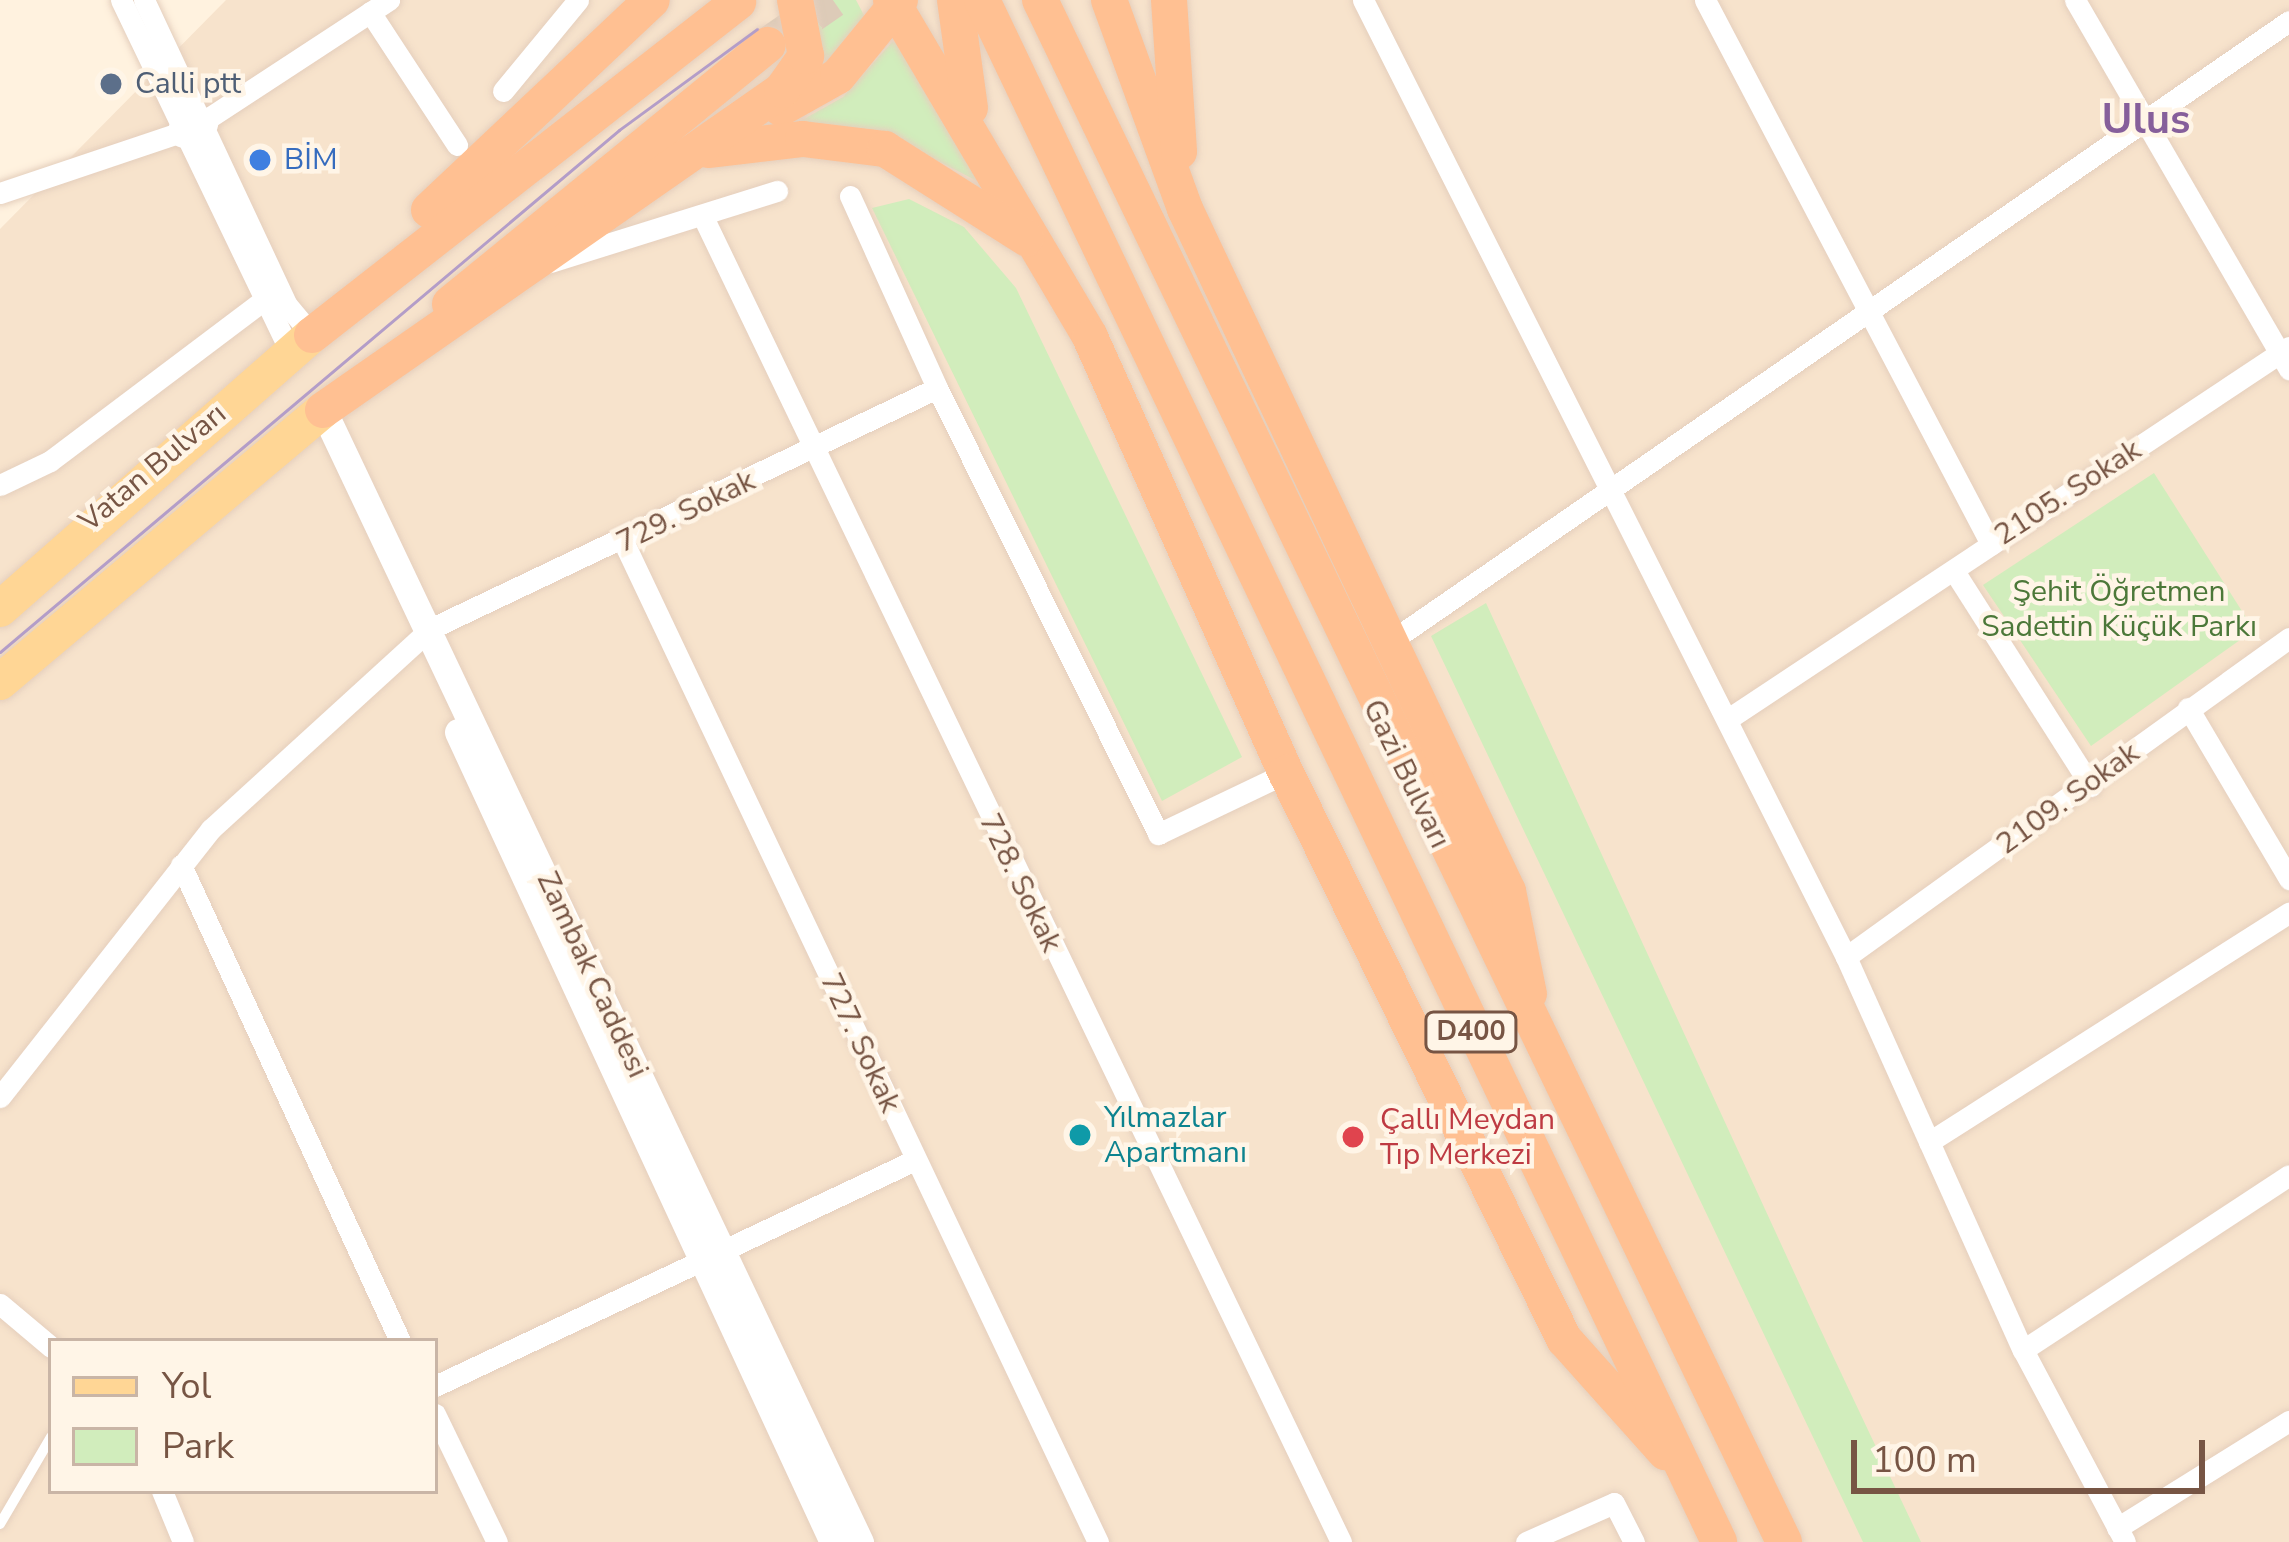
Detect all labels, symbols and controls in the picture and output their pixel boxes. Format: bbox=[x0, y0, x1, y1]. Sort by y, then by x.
place label: Calli ptt bbox=[135, 66, 241, 102]
marker: Calli ptt bbox=[98, 71, 124, 97]
district label: Ulus bbox=[2101, 95, 2191, 145]
place label: BİM bbox=[284, 142, 338, 178]
marker: BİM bbox=[247, 147, 273, 173]
street label: Vatan Bulvarı bbox=[72, 396, 234, 540]
street label: 2105. Sokak bbox=[1988, 432, 2148, 554]
street label: 729. Sokak bbox=[611, 463, 761, 561]
park label: Şehit Öğretmen Sadettin Küçük Parkı bbox=[1981, 574, 2257, 644]
street label: Gazi Bulvarı bbox=[1355, 694, 1457, 854]
street label: 2109. Sokak bbox=[1990, 735, 2146, 863]
street label: 728. Sokak bbox=[971, 808, 1069, 958]
street label: Zambak Caddesi bbox=[529, 866, 655, 1084]
street label: 727. Sokak bbox=[812, 968, 908, 1118]
road number: D400 bbox=[1423, 1011, 1519, 1053]
place label: Yılmazlar Apartmanı bbox=[1104, 1100, 1247, 1170]
place label: Çallı Meydan Tıp Merkezi bbox=[1380, 1102, 1555, 1172]
marker: Çallı Meydan Tıp Merkezi bbox=[1337, 1121, 1369, 1153]
marker: Yılmazlar Apartmanı bbox=[1067, 1122, 1093, 1148]
legend bbox=[48, 1338, 438, 1494]
text: Yol bbox=[162, 1362, 211, 1411]
scale bar bbox=[1857, 1416, 2211, 1490]
text: Park bbox=[162, 1422, 234, 1471]
text: 100 m bbox=[1872, 1436, 1977, 1485]

